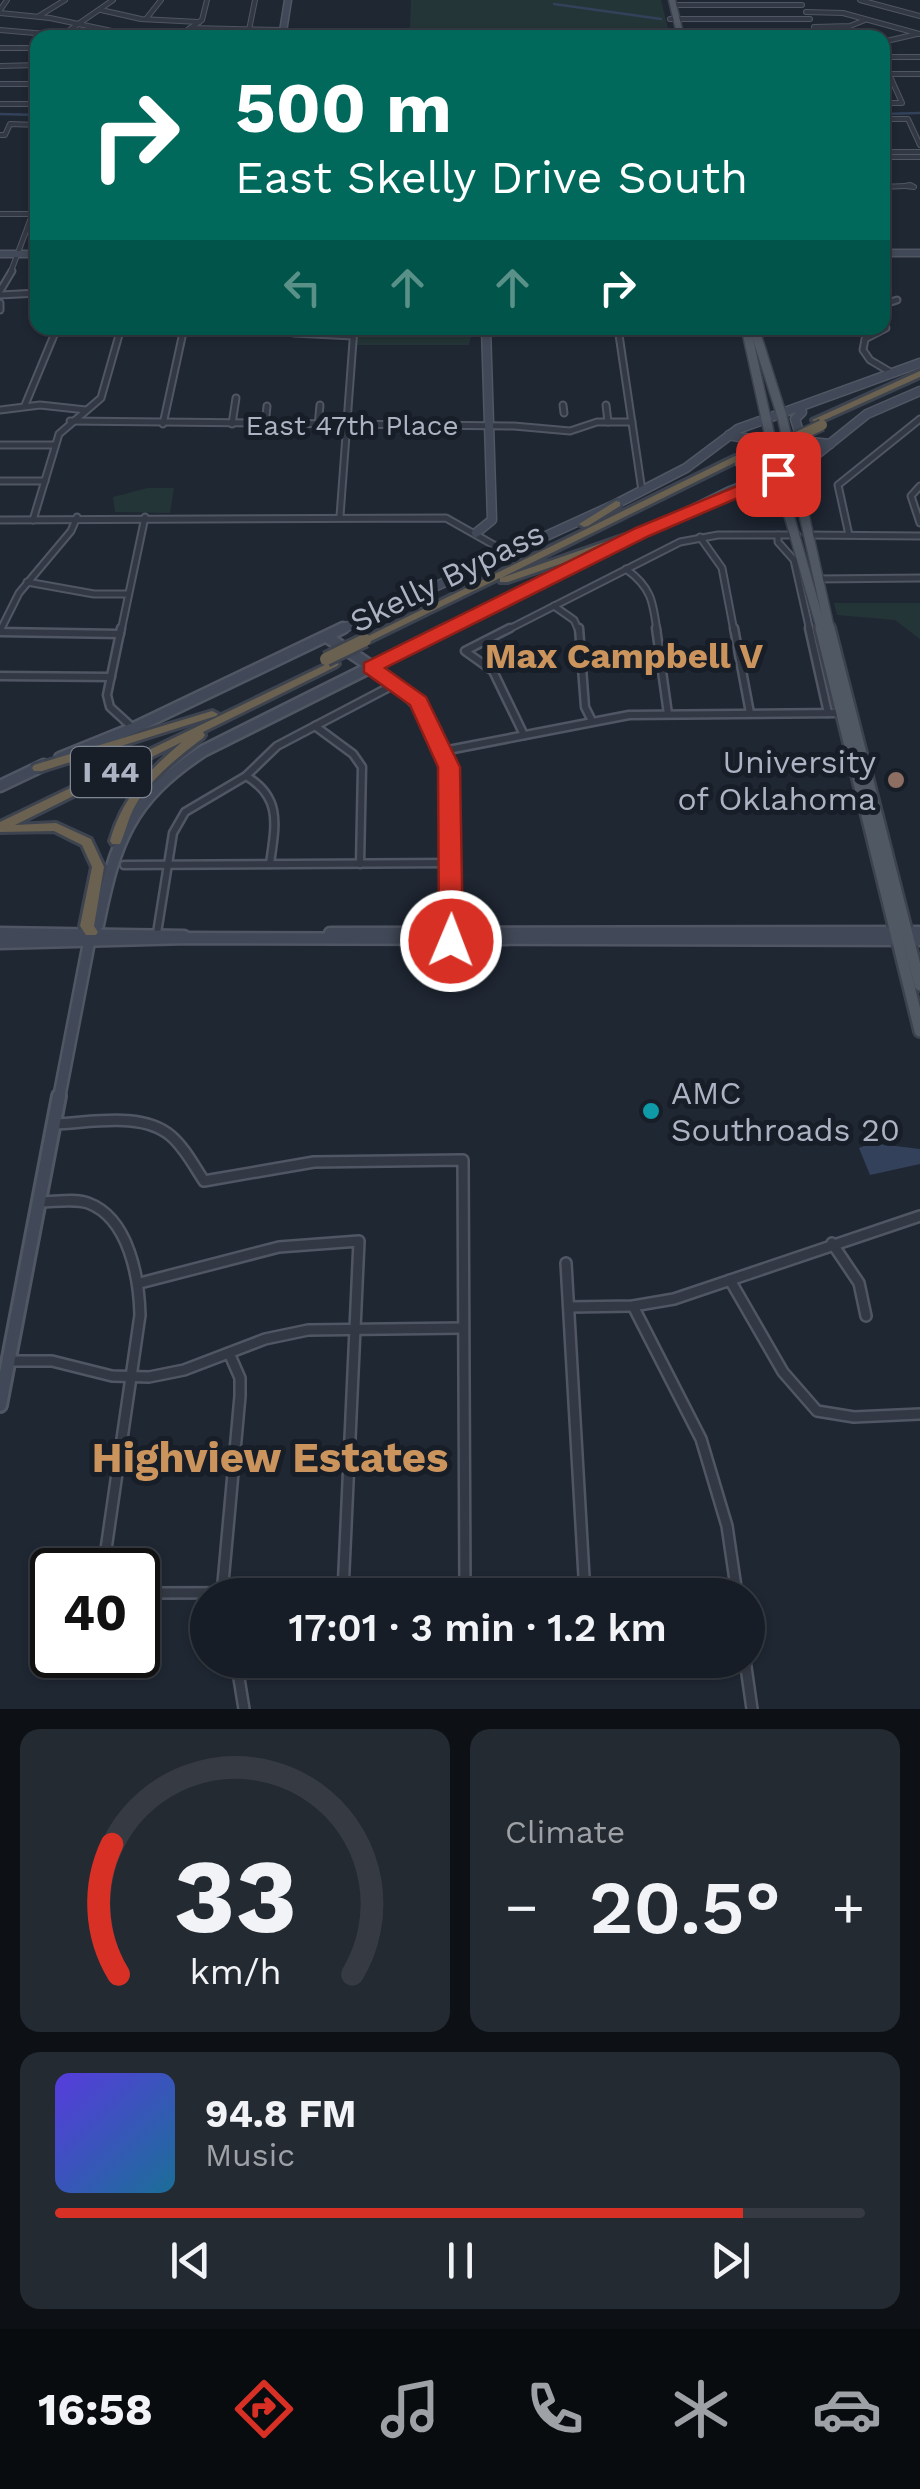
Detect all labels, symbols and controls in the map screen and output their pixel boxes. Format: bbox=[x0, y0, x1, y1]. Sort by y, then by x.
text: 500 m bbox=[235, 67, 452, 149]
icon: right bbox=[70, 70, 200, 200]
text: East Skelly Drive South bbox=[235, 151, 748, 204]
icon: left bbox=[275, 260, 330, 315]
icon: ahead bbox=[380, 260, 435, 315]
icon: ahead bbox=[485, 260, 540, 315]
icon: right bbox=[590, 260, 645, 315]
street label: East 47th Place bbox=[245, 409, 459, 442]
pin bbox=[736, 432, 821, 517]
icon: arrive bbox=[751, 447, 806, 502]
street label: Skelly Bypass bbox=[344, 514, 550, 640]
district label: Max Campbell V bbox=[485, 635, 763, 677]
place label: University of Oklahoma bbox=[677, 743, 876, 818]
road number: I 44 bbox=[71, 747, 151, 797]
marker: University of Oklahoma bbox=[885, 769, 907, 791]
position arrow bbox=[399, 889, 503, 993]
place label: AMC Southroads 20 bbox=[671, 1074, 900, 1149]
marker: AMC Southroads 20 bbox=[640, 1100, 662, 1122]
district label: Highview Estates bbox=[92, 1433, 449, 1482]
speed limit sign: 40 bbox=[30, 1548, 160, 1678]
text: 17:01 · 3 min · 1.2 km bbox=[288, 1606, 667, 1650]
text: Climate bbox=[505, 1813, 625, 1851]
text: 33 bbox=[173, 1835, 297, 1957]
text: 20.5° bbox=[589, 1863, 781, 1951]
text: − bbox=[505, 1875, 538, 1939]
text: + bbox=[832, 1875, 865, 1939]
text: km/h bbox=[189, 1951, 281, 1993]
text: 94.8 FM bbox=[205, 2092, 356, 2136]
text: Music bbox=[205, 2136, 295, 2174]
icon: previous bbox=[163, 2233, 218, 2288]
icon: pause bbox=[433, 2233, 488, 2288]
icon: next bbox=[703, 2233, 758, 2288]
icon: directions bbox=[229, 2374, 299, 2444]
icon: music bbox=[375, 2374, 445, 2444]
icon: phone bbox=[520, 2374, 590, 2444]
icon: climate bbox=[666, 2374, 736, 2444]
icon: car bbox=[812, 2374, 882, 2444]
text: 16:58 bbox=[38, 2383, 153, 2436]

